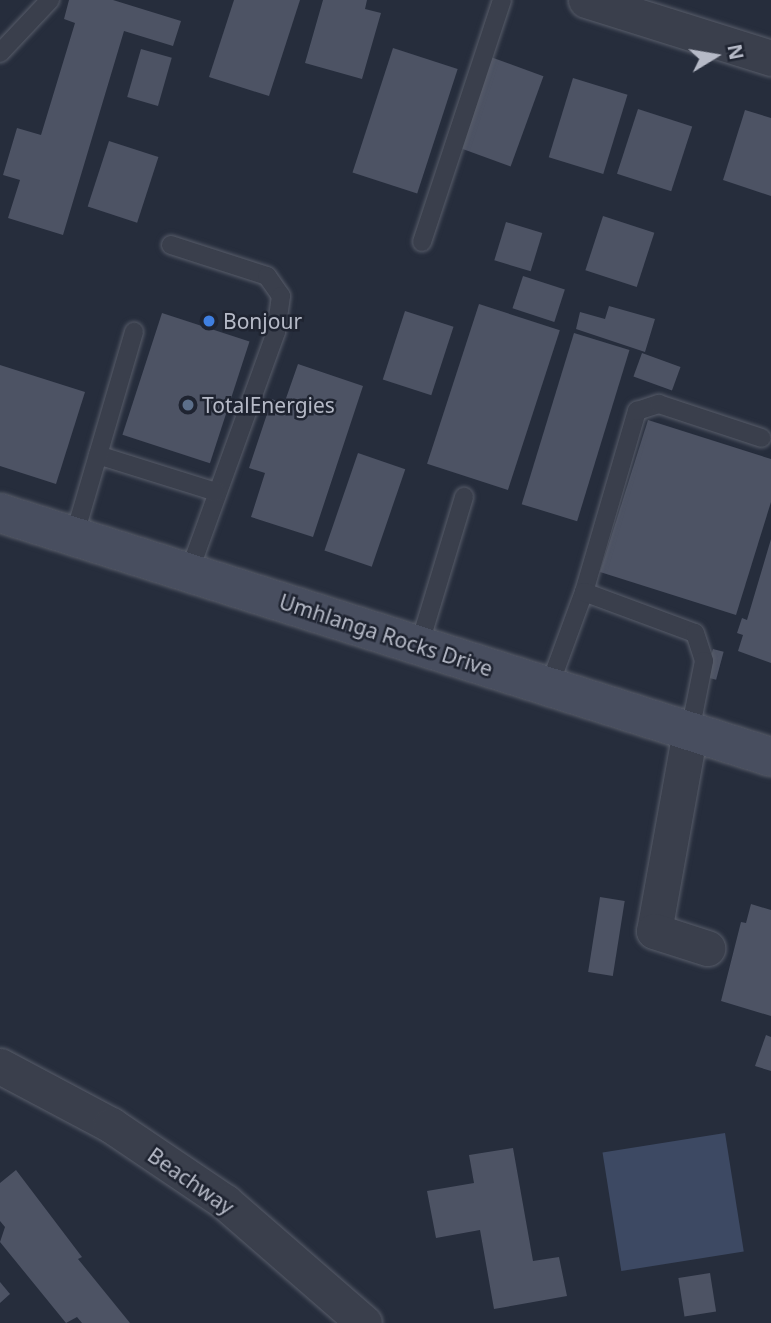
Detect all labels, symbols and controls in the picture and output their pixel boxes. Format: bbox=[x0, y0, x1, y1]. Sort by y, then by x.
north arrow bbox=[680, 21, 750, 91]
text: N bbox=[721, 42, 750, 62]
place label: Bonjour bbox=[223, 308, 302, 334]
marker: Bonjour bbox=[201, 313, 217, 329]
place label: TotalEnergies bbox=[202, 392, 335, 418]
marker: TotalEnergies bbox=[180, 397, 196, 413]
street label: Umhlanga Rocks Drive bbox=[276, 589, 496, 681]
street label: Beachway bbox=[143, 1142, 239, 1220]

